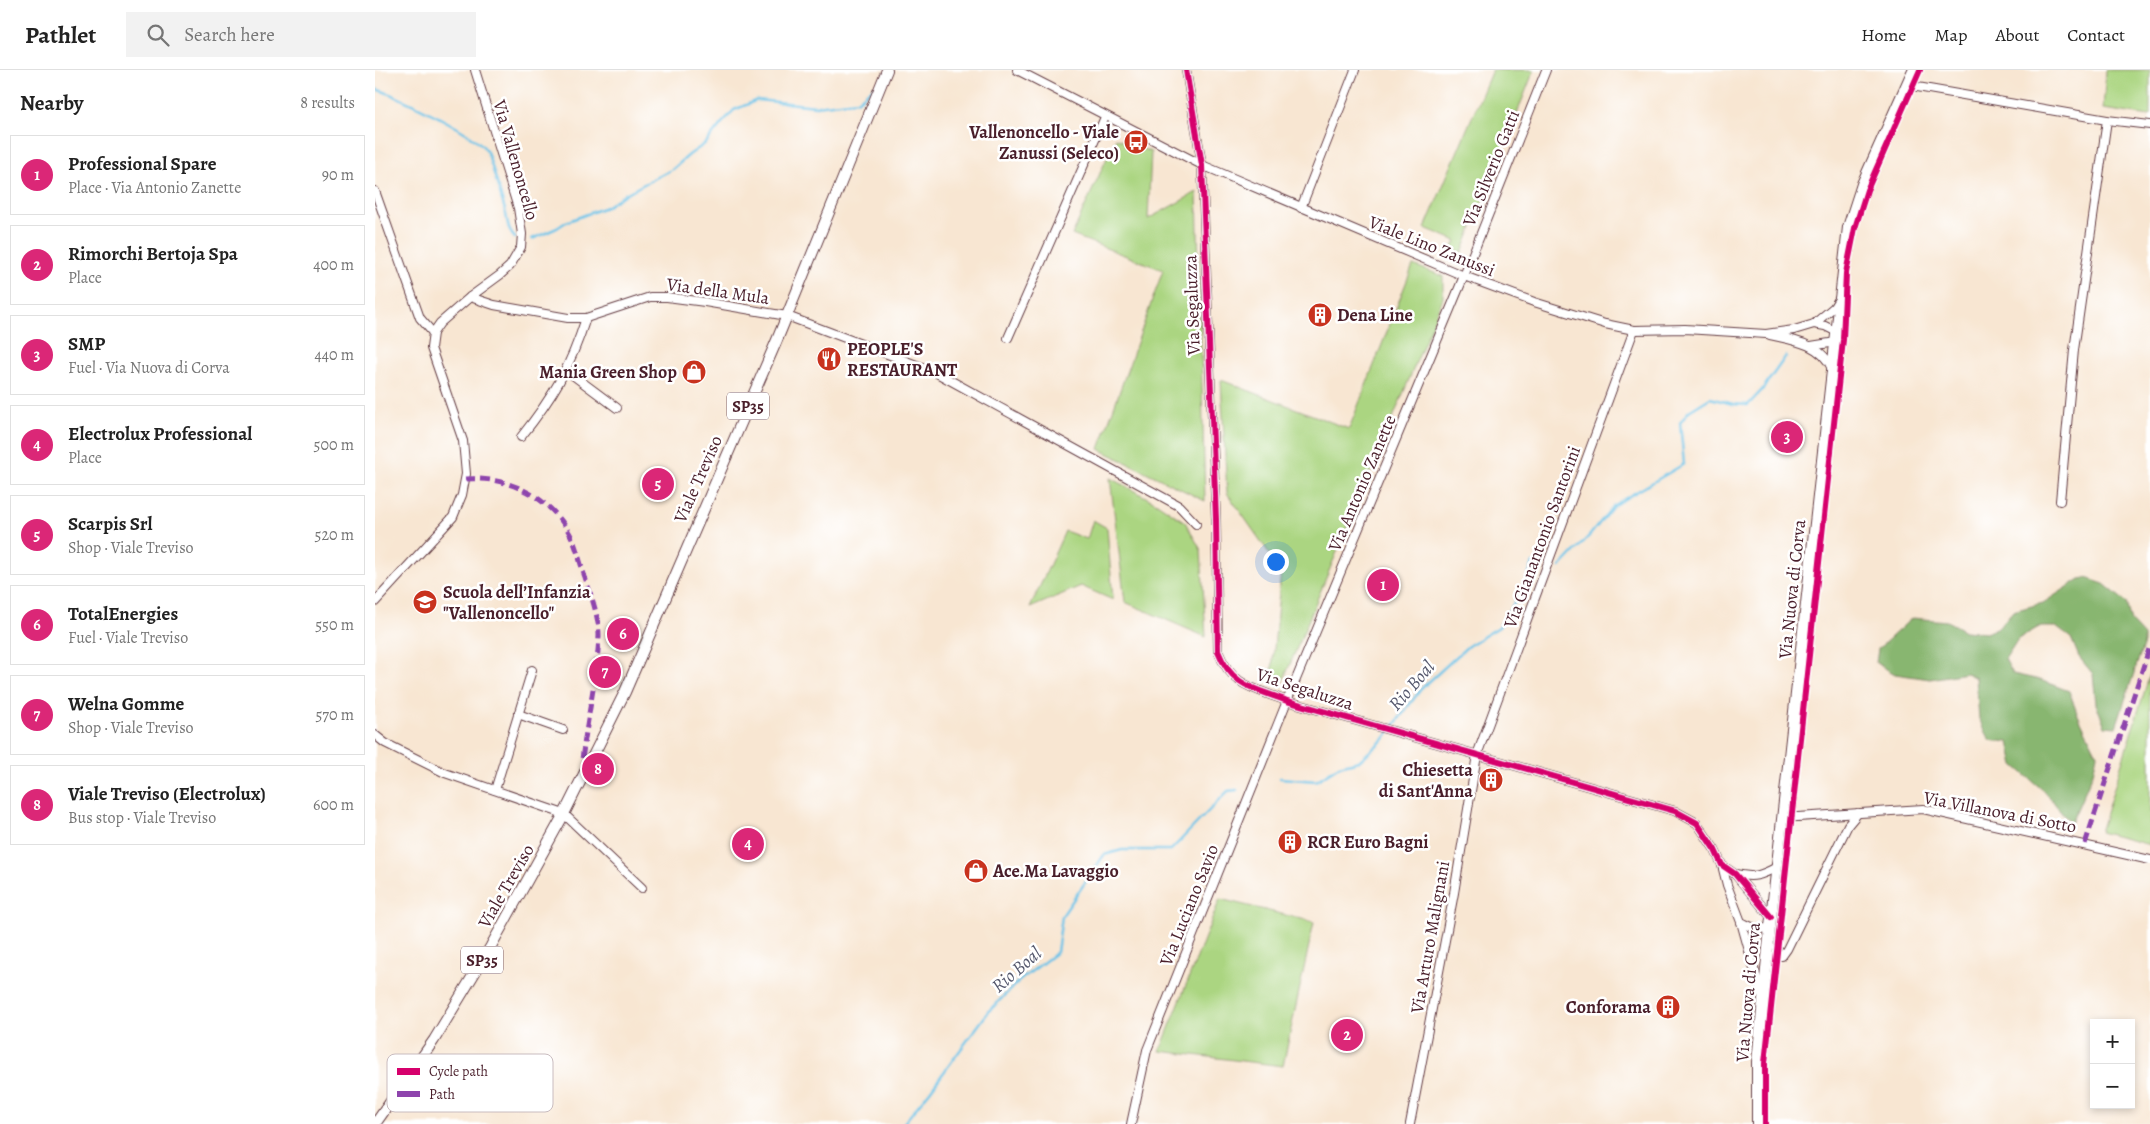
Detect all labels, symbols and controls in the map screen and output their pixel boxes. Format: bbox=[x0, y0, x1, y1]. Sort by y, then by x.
search box bbox=[126, 12, 476, 57]
text: Pathlet bbox=[25, 19, 96, 51]
icon: search bbox=[144, 21, 172, 49]
text: Search here bbox=[184, 22, 275, 48]
text: Home bbox=[1861, 23, 1906, 47]
text: Map bbox=[1934, 23, 1967, 47]
text: About bbox=[1995, 23, 2039, 47]
text: Contact bbox=[2067, 23, 2125, 47]
text: Nearby bbox=[20, 89, 83, 117]
text: 8 results bbox=[300, 92, 355, 114]
street label: Via Vallenoncello bbox=[487, 96, 545, 223]
street label: Via Silverio Gatti bbox=[1456, 106, 1525, 231]
place label: Vallenoncello - Viale Zanussi (Seleco) bbox=[968, 120, 1119, 165]
bus stop icon: Vallenoncello - Viale Zanussi (Seleco) bbox=[1123, 129, 1149, 155]
text: Professional Spare bbox=[68, 151, 216, 177]
text: 1 bbox=[34, 164, 40, 186]
text: 90 m bbox=[322, 164, 354, 186]
text: Place · Via Antonio Zanette bbox=[68, 177, 241, 199]
street label: Viale Lino Zanussi bbox=[1364, 209, 1499, 282]
text: Rimorchi Bertoja Spa bbox=[68, 241, 238, 267]
text: 2 bbox=[33, 254, 41, 276]
text: 400 m bbox=[313, 254, 354, 276]
street label: Via Segaluzza bbox=[1178, 254, 1206, 357]
text: Place bbox=[68, 267, 102, 289]
street label: Via della Mula bbox=[664, 272, 771, 310]
building icon: Dena Line bbox=[1307, 302, 1333, 328]
place label: Dena Line bbox=[1337, 303, 1413, 327]
text: SMP bbox=[68, 331, 105, 357]
place label: PEOPLE'S RESTAURANT bbox=[847, 337, 958, 382]
text: 3 bbox=[34, 344, 40, 366]
text: 440 m bbox=[314, 344, 354, 366]
restaurant icon: PEOPLE'S RESTAURANT bbox=[816, 346, 842, 372]
text: Fuel · Via Nuova di Corva bbox=[68, 357, 230, 379]
shop icon: Mania Green Shop bbox=[681, 359, 707, 385]
place label: Mania Green Shop bbox=[539, 360, 677, 384]
road number: SP35 bbox=[727, 392, 769, 420]
street label: Via Antonio Zanette bbox=[1322, 411, 1402, 556]
pin: 3 bbox=[1771, 418, 1803, 456]
text: Electrolux Professional bbox=[68, 421, 252, 447]
street label: Viale Treviso bbox=[668, 432, 728, 527]
text: 4 bbox=[33, 434, 41, 456]
text: 500 m bbox=[314, 434, 354, 456]
street label: Via Gianantonio Santorini bbox=[1498, 443, 1586, 632]
text: Place bbox=[68, 447, 102, 469]
pin: 5 bbox=[642, 465, 674, 503]
text: Scarpis Srl bbox=[68, 511, 152, 537]
street label: Via Nuova di Corva bbox=[1773, 518, 1811, 661]
text: 5 bbox=[34, 524, 40, 546]
text: 520 m bbox=[315, 524, 354, 546]
text: Shop · Viale Treviso bbox=[68, 537, 194, 559]
your location bbox=[1263, 549, 1289, 575]
pin: 1 bbox=[1367, 566, 1399, 604]
place label: Scuola dell’Infanzia "Vallenoncello" bbox=[443, 580, 591, 625]
school or university icon: Scuola dell’Infanzia "Vallenoncello" bbox=[412, 589, 438, 615]
text: TotalEnergies bbox=[68, 601, 178, 627]
text: 6 bbox=[33, 614, 41, 636]
text: 550 m bbox=[315, 614, 354, 636]
pin: 6 bbox=[607, 615, 639, 653]
text: Fuel · Viale Treviso bbox=[68, 627, 188, 649]
pin: 7 bbox=[589, 653, 621, 691]
water label: Rio Boal bbox=[1383, 655, 1441, 716]
street label: Via Segaluzza bbox=[1252, 662, 1357, 716]
text: Welna Gomme bbox=[68, 691, 184, 717]
text: 7 bbox=[34, 704, 40, 726]
text: 570 m bbox=[315, 704, 354, 726]
text: Shop · Viale Treviso bbox=[68, 717, 194, 739]
pin: 8 bbox=[582, 750, 614, 788]
place label: Chiesetta di Sant'Anna bbox=[1379, 758, 1473, 803]
building icon: Chiesetta di Sant'Anna bbox=[1478, 767, 1504, 793]
text: Viale Treviso (Electrolux) bbox=[68, 781, 266, 807]
street label: Via Villanova di Sotto bbox=[1920, 785, 2079, 839]
text: 8 bbox=[33, 794, 41, 816]
text: 600 m bbox=[313, 794, 354, 816]
text: Bus stop · Viale Treviso bbox=[68, 807, 216, 829]
pin: 4 bbox=[732, 825, 764, 863]
building icon: RCR Euro Bagni bbox=[1277, 829, 1303, 855]
place label: RCR Euro Bagni bbox=[1307, 830, 1429, 854]
street label: Viale Treviso bbox=[472, 840, 540, 933]
street label: Via Luciano Savio bbox=[1153, 841, 1224, 970]
shop icon: Ace.Ma Lavaggio bbox=[963, 858, 989, 884]
place label: Ace.Ma Lavaggio bbox=[992, 859, 1119, 883]
street label: Via Arturo Malignani bbox=[1405, 859, 1455, 1016]
street label: Via Nuova di Corva bbox=[1730, 921, 1766, 1064]
water label: Rio Boal bbox=[986, 941, 1048, 999]
road number: SP35 bbox=[461, 946, 503, 974]
building icon: Conforama bbox=[1655, 994, 1681, 1020]
place label: Conforama bbox=[1566, 995, 1651, 1019]
pin: 2 bbox=[1331, 1016, 1363, 1054]
map controls bbox=[2090, 1019, 2135, 1109]
button: + bbox=[2090, 1019, 2135, 1064]
legend bbox=[387, 1054, 553, 1112]
text: Cycle path bbox=[429, 1062, 489, 1081]
button: − bbox=[2090, 1064, 2135, 1109]
text: Path bbox=[429, 1085, 456, 1104]

